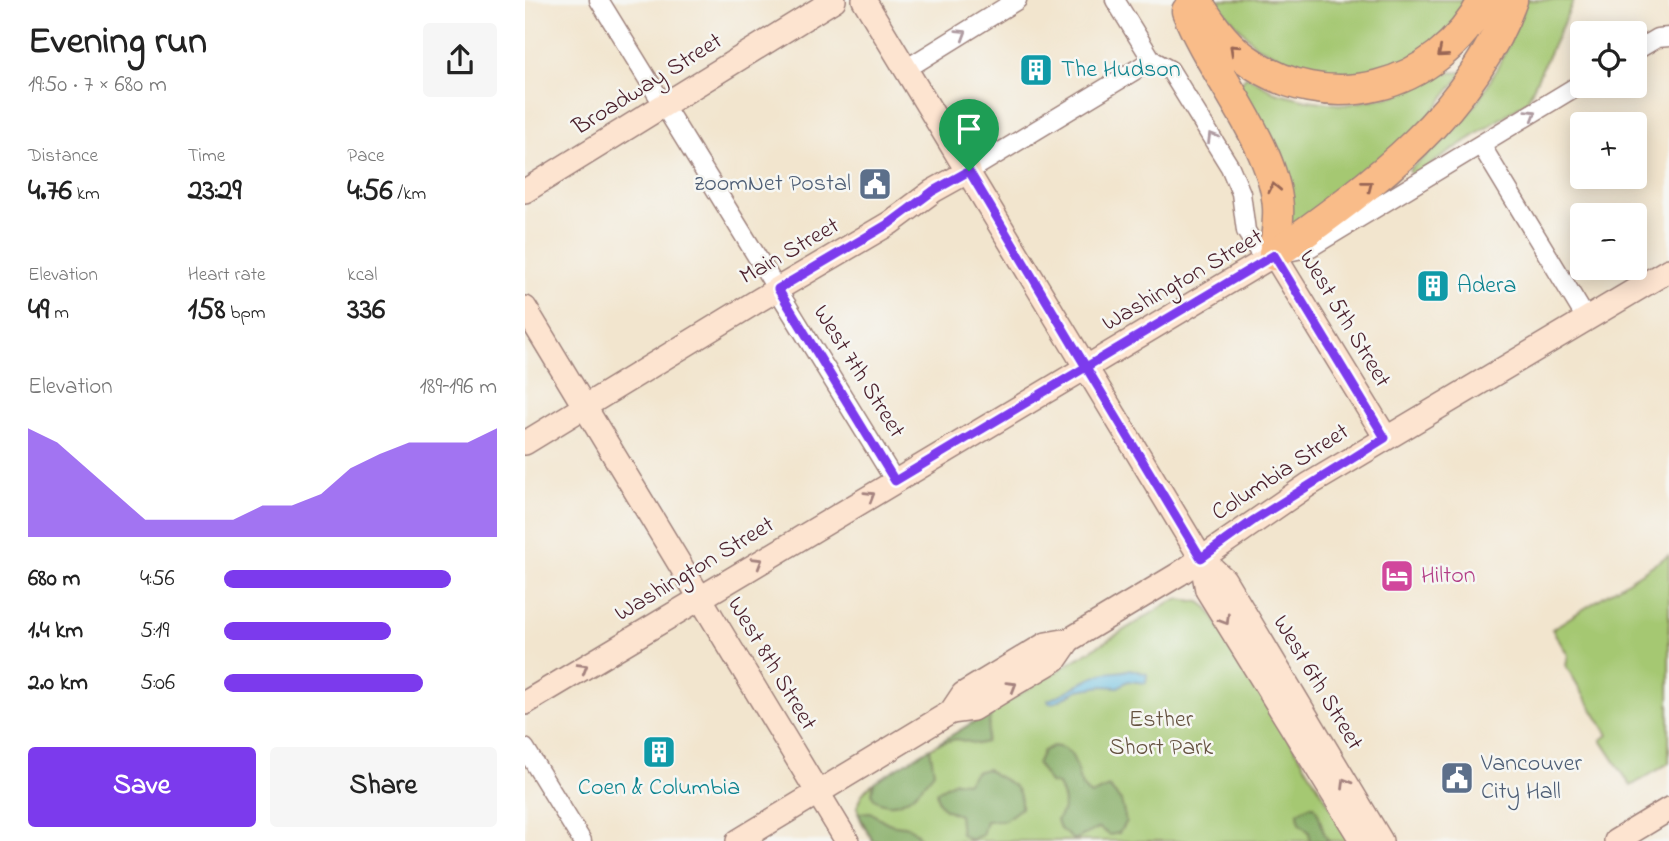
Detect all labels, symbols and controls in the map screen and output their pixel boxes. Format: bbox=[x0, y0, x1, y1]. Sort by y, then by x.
text: Evening run bbox=[28, 15, 207, 71]
map controls bbox=[1570, 21, 1647, 280]
button: locate bbox=[1570, 21, 1647, 98]
button: share bbox=[423, 23, 497, 97]
street label: Broadway Street bbox=[565, 25, 730, 147]
one-way arrow bbox=[954, 30, 967, 43]
one-way arrow bbox=[1229, 44, 1242, 57]
one-way arrow bbox=[1437, 45, 1450, 58]
building icon: The Hudson bbox=[1017, 51, 1055, 89]
place label: The Hudson bbox=[1061, 53, 1181, 88]
text: 19:50 · 7 × 680 m bbox=[28, 69, 167, 102]
pin bbox=[939, 99, 999, 171]
one-way arrow bbox=[1524, 109, 1537, 122]
icon: arrive bbox=[950, 110, 988, 148]
button: + bbox=[1570, 112, 1647, 189]
one-way arrow bbox=[1207, 131, 1220, 144]
text: Distance bbox=[28, 143, 98, 170]
text: Time bbox=[188, 143, 225, 170]
text: Pace bbox=[347, 143, 384, 170]
public building icon: zoomNet Postal bbox=[856, 165, 894, 203]
place label: zoomNet Postal bbox=[694, 167, 851, 202]
text: 4.76 bbox=[28, 170, 72, 214]
text: 23:29 bbox=[188, 170, 241, 214]
text: 4:56 bbox=[347, 170, 393, 214]
one-way arrow bbox=[1360, 180, 1373, 193]
text: km bbox=[72, 181, 100, 208]
text: /km bbox=[393, 181, 426, 208]
one-way arrow bbox=[1268, 182, 1283, 194]
button: − bbox=[1570, 203, 1647, 280]
street label: Main Street bbox=[734, 209, 846, 295]
street label: Washington Street bbox=[1096, 221, 1270, 341]
street label: West 5th Street bbox=[1289, 243, 1399, 395]
text: Elevation bbox=[28, 262, 98, 289]
text: Heart rate bbox=[188, 262, 266, 289]
text: kcal bbox=[347, 262, 378, 289]
building icon: Adera bbox=[1414, 267, 1452, 305]
place label: Adera bbox=[1457, 269, 1516, 304]
text: 49 bbox=[28, 289, 49, 333]
text: 158 bbox=[188, 289, 226, 333]
text: 336 bbox=[347, 289, 385, 333]
street label: West 7th Street bbox=[803, 299, 913, 445]
text: m bbox=[49, 300, 69, 327]
text: bpm bbox=[226, 300, 265, 327]
text: Elevation bbox=[28, 371, 113, 404]
text: 189–196 m bbox=[420, 371, 497, 404]
street label: Columbia Street bbox=[1205, 415, 1357, 531]
one-way arrow bbox=[862, 491, 875, 504]
street label: Washington Street bbox=[608, 508, 782, 632]
hotel icon: Hilton bbox=[1378, 557, 1416, 595]
one-way arrow bbox=[751, 558, 764, 571]
place label: Hilton bbox=[1421, 559, 1476, 594]
text: 680 m bbox=[28, 563, 80, 596]
text: 4:56 bbox=[140, 563, 175, 596]
street label: West 8th Street bbox=[717, 590, 825, 738]
street label: West 6th Street bbox=[1263, 609, 1371, 757]
one-way arrow bbox=[1217, 613, 1230, 626]
text: 1.4 km bbox=[28, 615, 83, 648]
text: 5:19 bbox=[140, 615, 169, 648]
one-way arrow bbox=[576, 663, 589, 676]
text: 2.0 km bbox=[28, 667, 88, 700]
text: 5:06 bbox=[140, 667, 175, 700]
one-way arrow bbox=[1004, 681, 1017, 694]
park label: Esther Short Park bbox=[1109, 703, 1214, 766]
building icon: Coen & Columbia bbox=[640, 733, 678, 771]
button: Save bbox=[28, 747, 256, 827]
button: Share bbox=[270, 747, 497, 827]
place label: Vancouver City Hall bbox=[1480, 747, 1583, 811]
public building icon: Vancouver City Hall bbox=[1438, 759, 1476, 797]
place label: Coen & Columbia bbox=[578, 771, 740, 806]
one-way arrow bbox=[1341, 777, 1354, 790]

